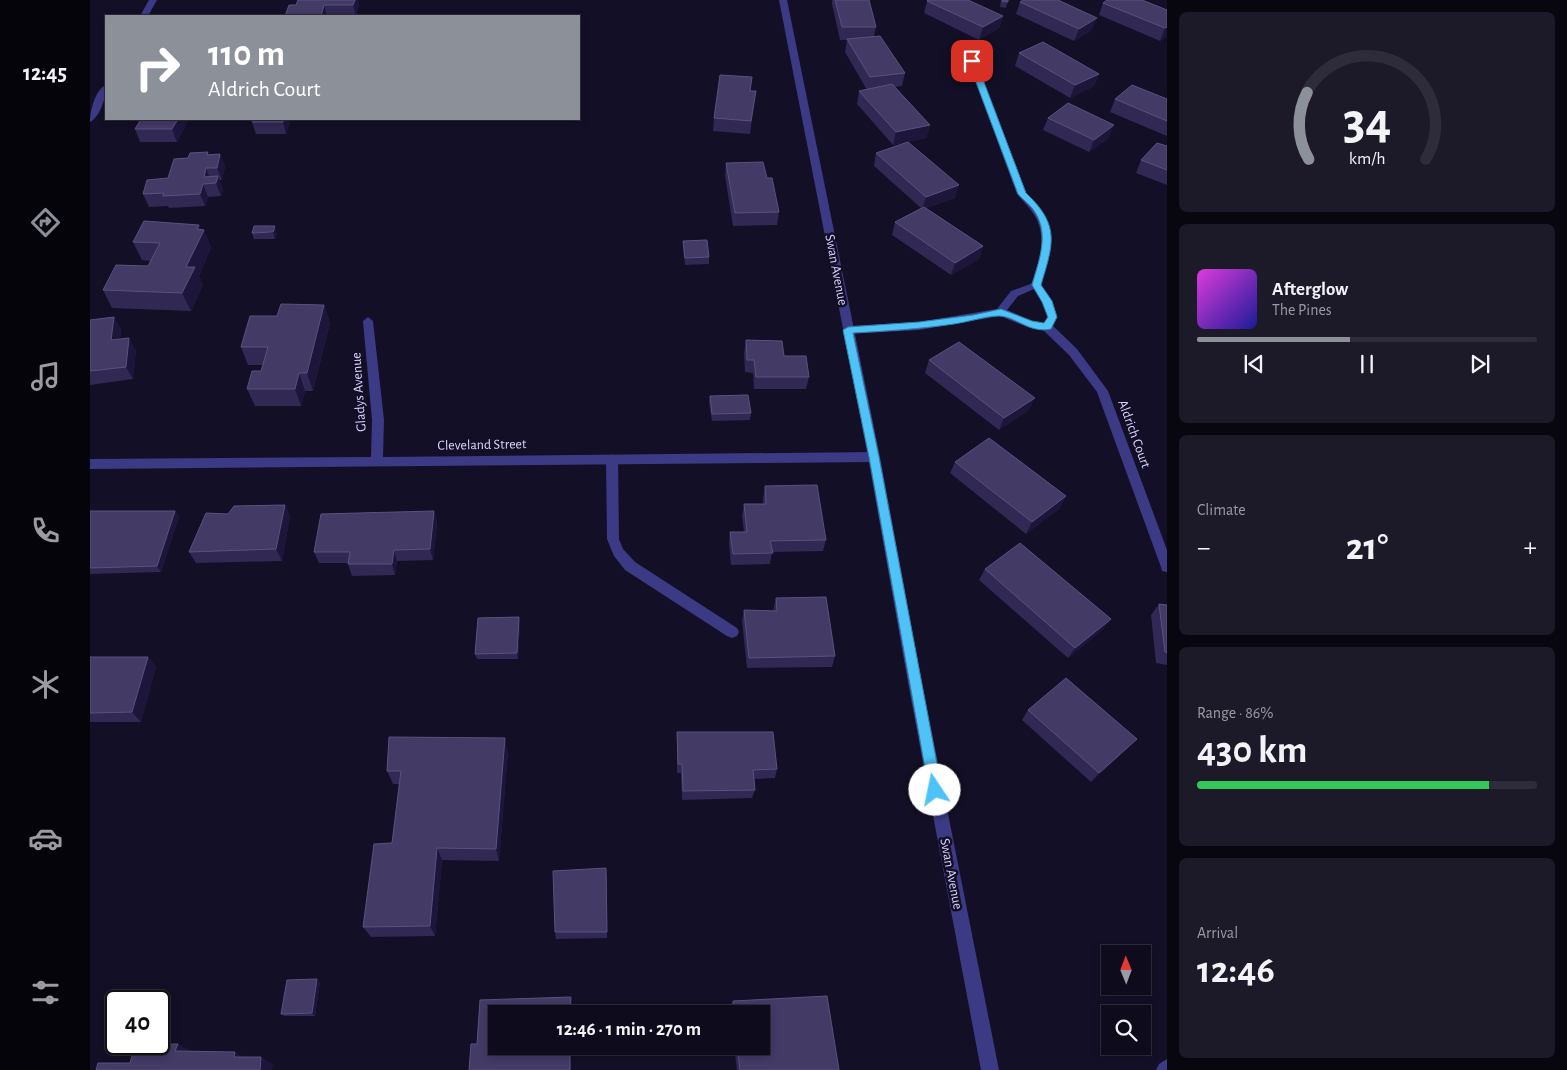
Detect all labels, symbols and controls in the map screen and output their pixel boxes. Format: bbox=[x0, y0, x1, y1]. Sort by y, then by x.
icon: right bbox=[125, 35, 190, 100]
text: 110 m bbox=[208, 37, 285, 72]
pin bbox=[951, 40, 993, 82]
icon: arrive bbox=[958, 47, 986, 75]
text: 12:45 bbox=[23, 62, 67, 84]
text: Aldrich Court bbox=[208, 78, 320, 100]
text: 34 bbox=[1343, 96, 1391, 148]
text: km/h bbox=[1349, 150, 1385, 168]
icon: directions bbox=[28, 205, 63, 240]
street label: Swan Avenue bbox=[822, 233, 850, 307]
text: Afterglow bbox=[1272, 280, 1348, 299]
text: The Pines bbox=[1272, 302, 1332, 318]
icon: previous bbox=[1240, 350, 1268, 378]
icon: pause bbox=[1353, 350, 1381, 378]
icon: next bbox=[1466, 350, 1494, 378]
street label: Gladys Avenue bbox=[349, 352, 369, 432]
icon: music bbox=[28, 359, 63, 394]
street label: Aldrich Court bbox=[1115, 398, 1153, 471]
street label: Cleveland Street bbox=[437, 437, 527, 453]
text: Climate bbox=[1197, 502, 1246, 518]
icon: phone bbox=[28, 513, 63, 548]
text: 21° bbox=[1346, 529, 1388, 567]
text: − bbox=[1197, 534, 1210, 562]
text: + bbox=[1524, 534, 1537, 562]
icon: climate bbox=[28, 667, 63, 702]
text: Range · 86% bbox=[1197, 705, 1273, 721]
text: 430 km bbox=[1197, 732, 1308, 770]
position arrow bbox=[908, 763, 960, 815]
icon: car bbox=[28, 821, 63, 856]
street label: Swan Avenue bbox=[937, 837, 965, 911]
text: Arrival bbox=[1197, 925, 1238, 941]
north arrow bbox=[1101, 945, 1151, 995]
map controls bbox=[1101, 945, 1151, 1055]
text: 12:46 bbox=[1197, 952, 1275, 990]
icon: filters bbox=[28, 975, 63, 1010]
speed limit sign: 40 bbox=[105, 990, 170, 1055]
button: search bbox=[1101, 1005, 1151, 1055]
text: 12:46 · 1 min · 270 m bbox=[557, 1020, 701, 1039]

